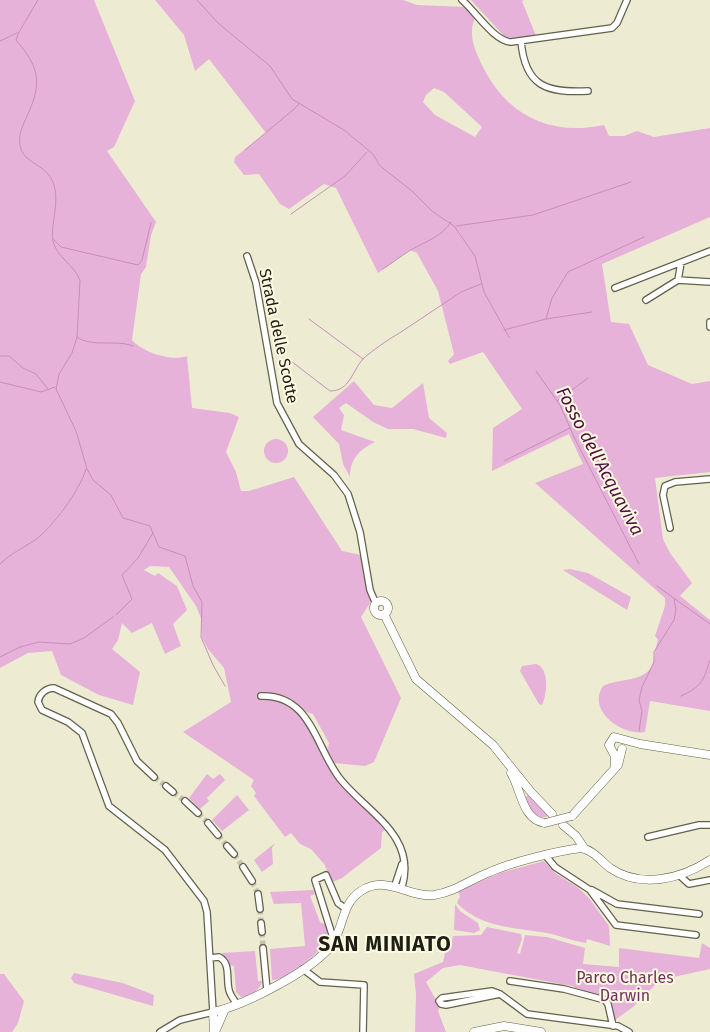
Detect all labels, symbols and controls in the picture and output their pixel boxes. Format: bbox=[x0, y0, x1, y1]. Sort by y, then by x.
street label: Strada delle Scotte bbox=[255, 267, 303, 405]
water label: Fosso dell'Acquaviva bbox=[552, 383, 648, 539]
district label: SAN MINIATO bbox=[318, 931, 452, 957]
park label: Parco Charles Darwin bbox=[576, 968, 674, 1005]

